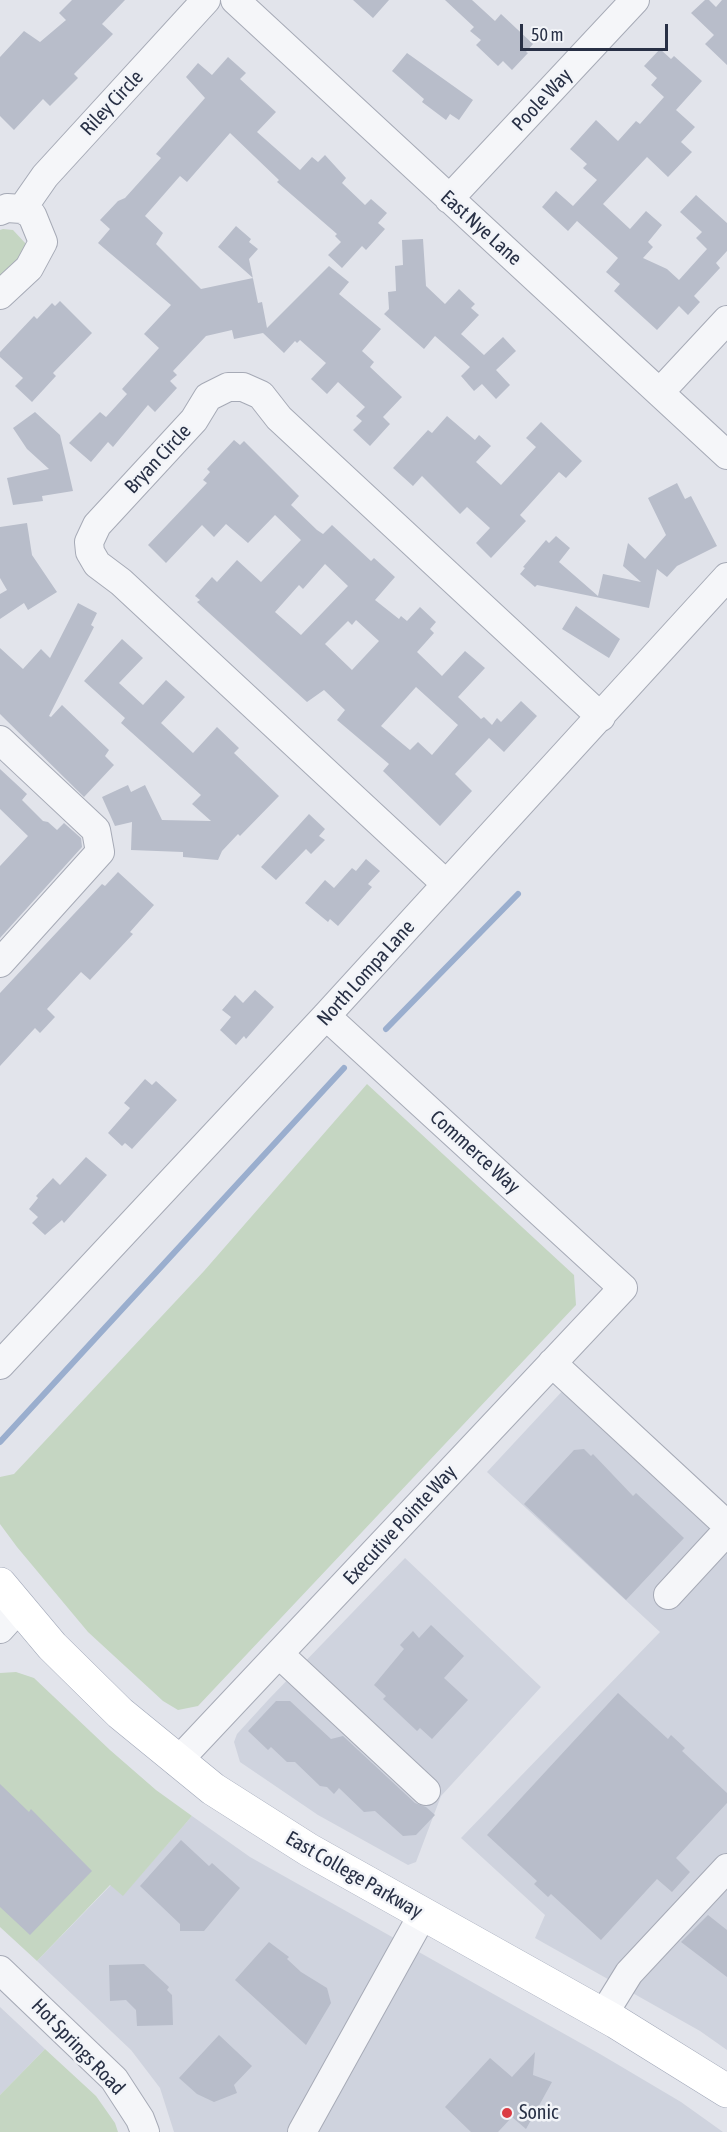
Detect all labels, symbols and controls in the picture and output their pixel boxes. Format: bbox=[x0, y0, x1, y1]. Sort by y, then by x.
scale bar bbox=[523, 12, 672, 50]
text: 50 m bbox=[531, 24, 563, 45]
street label: Poole Way bbox=[507, 64, 577, 136]
street label: Riley Circle bbox=[76, 65, 148, 141]
street label: East Nye Lane bbox=[435, 185, 527, 271]
street label: Bryan Circle bbox=[120, 419, 196, 499]
street label: North Lompa Lane bbox=[312, 915, 420, 1031]
street label: Commerce Way bbox=[425, 1105, 525, 1199]
street label: Executive Pointe Way bbox=[338, 1460, 462, 1590]
street label: East College Parkway bbox=[281, 1826, 427, 1924]
street label: Hot Springs Road bbox=[26, 1994, 130, 2100]
place label: Sonic bbox=[519, 2101, 558, 2125]
marker: Sonic bbox=[500, 2106, 514, 2120]

